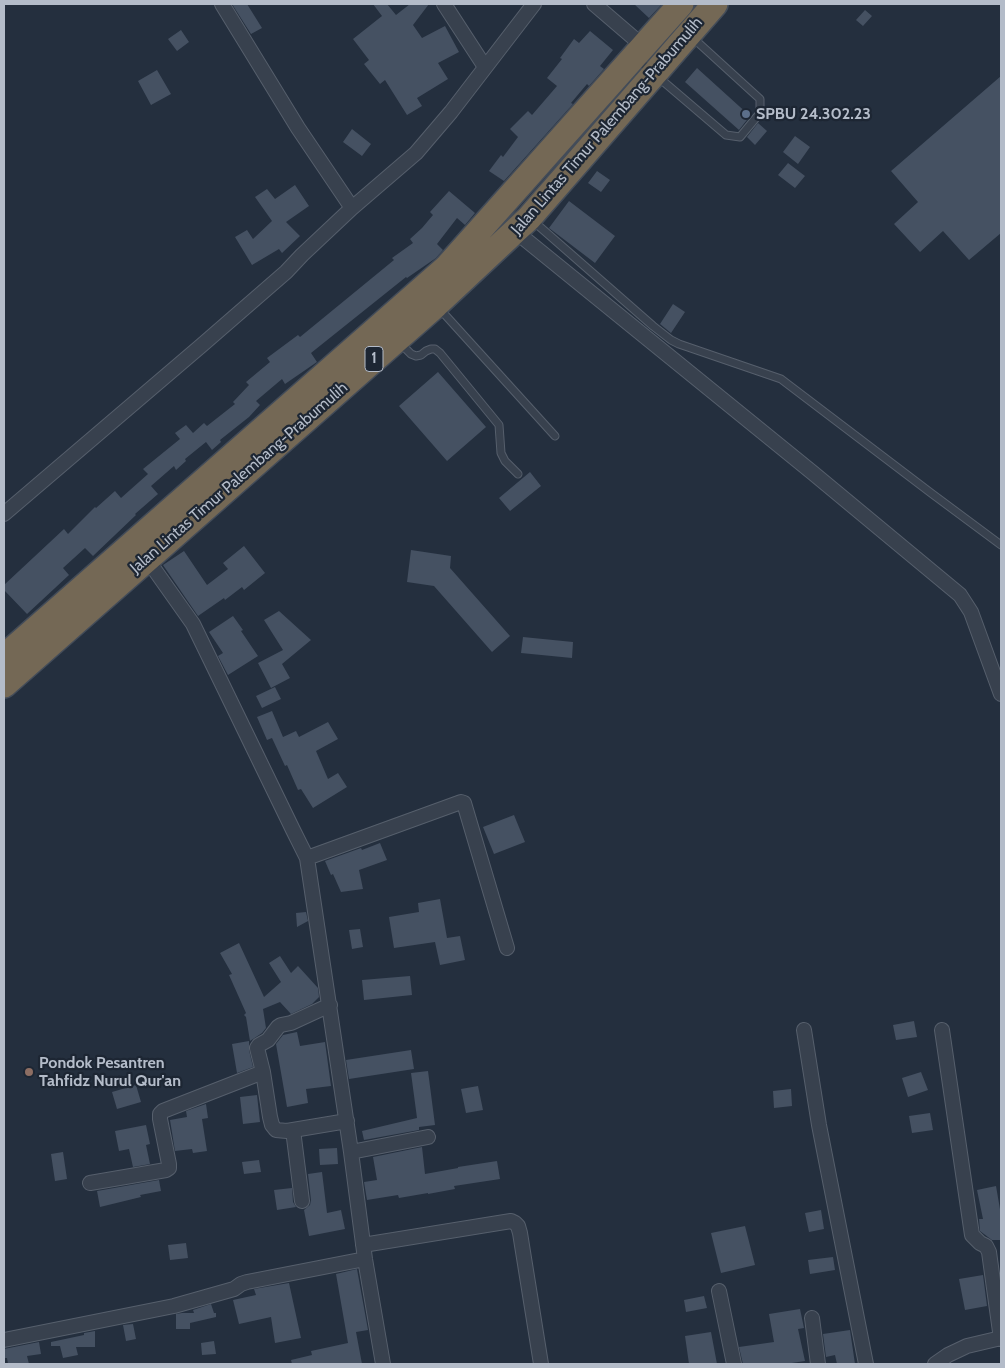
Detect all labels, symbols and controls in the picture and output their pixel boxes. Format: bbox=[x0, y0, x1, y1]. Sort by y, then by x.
street label: Jalan Lintas Timur Palembang-Prabumulih bbox=[507, 13, 707, 239]
place label: SPBU 24.302.23 bbox=[756, 104, 871, 124]
marker: SPBU 24.302.23 bbox=[740, 108, 752, 120]
road number: 1 bbox=[365, 346, 383, 372]
street label: Jalan Lintas Timur Palembang-Prabumulih bbox=[126, 378, 352, 578]
place label: Pondok Pesantren Tahfidz Nurul Qur'an bbox=[39, 1053, 181, 1091]
marker: Pondok Pesantren Tahfidz Nurul Qur'an bbox=[23, 1066, 35, 1078]

